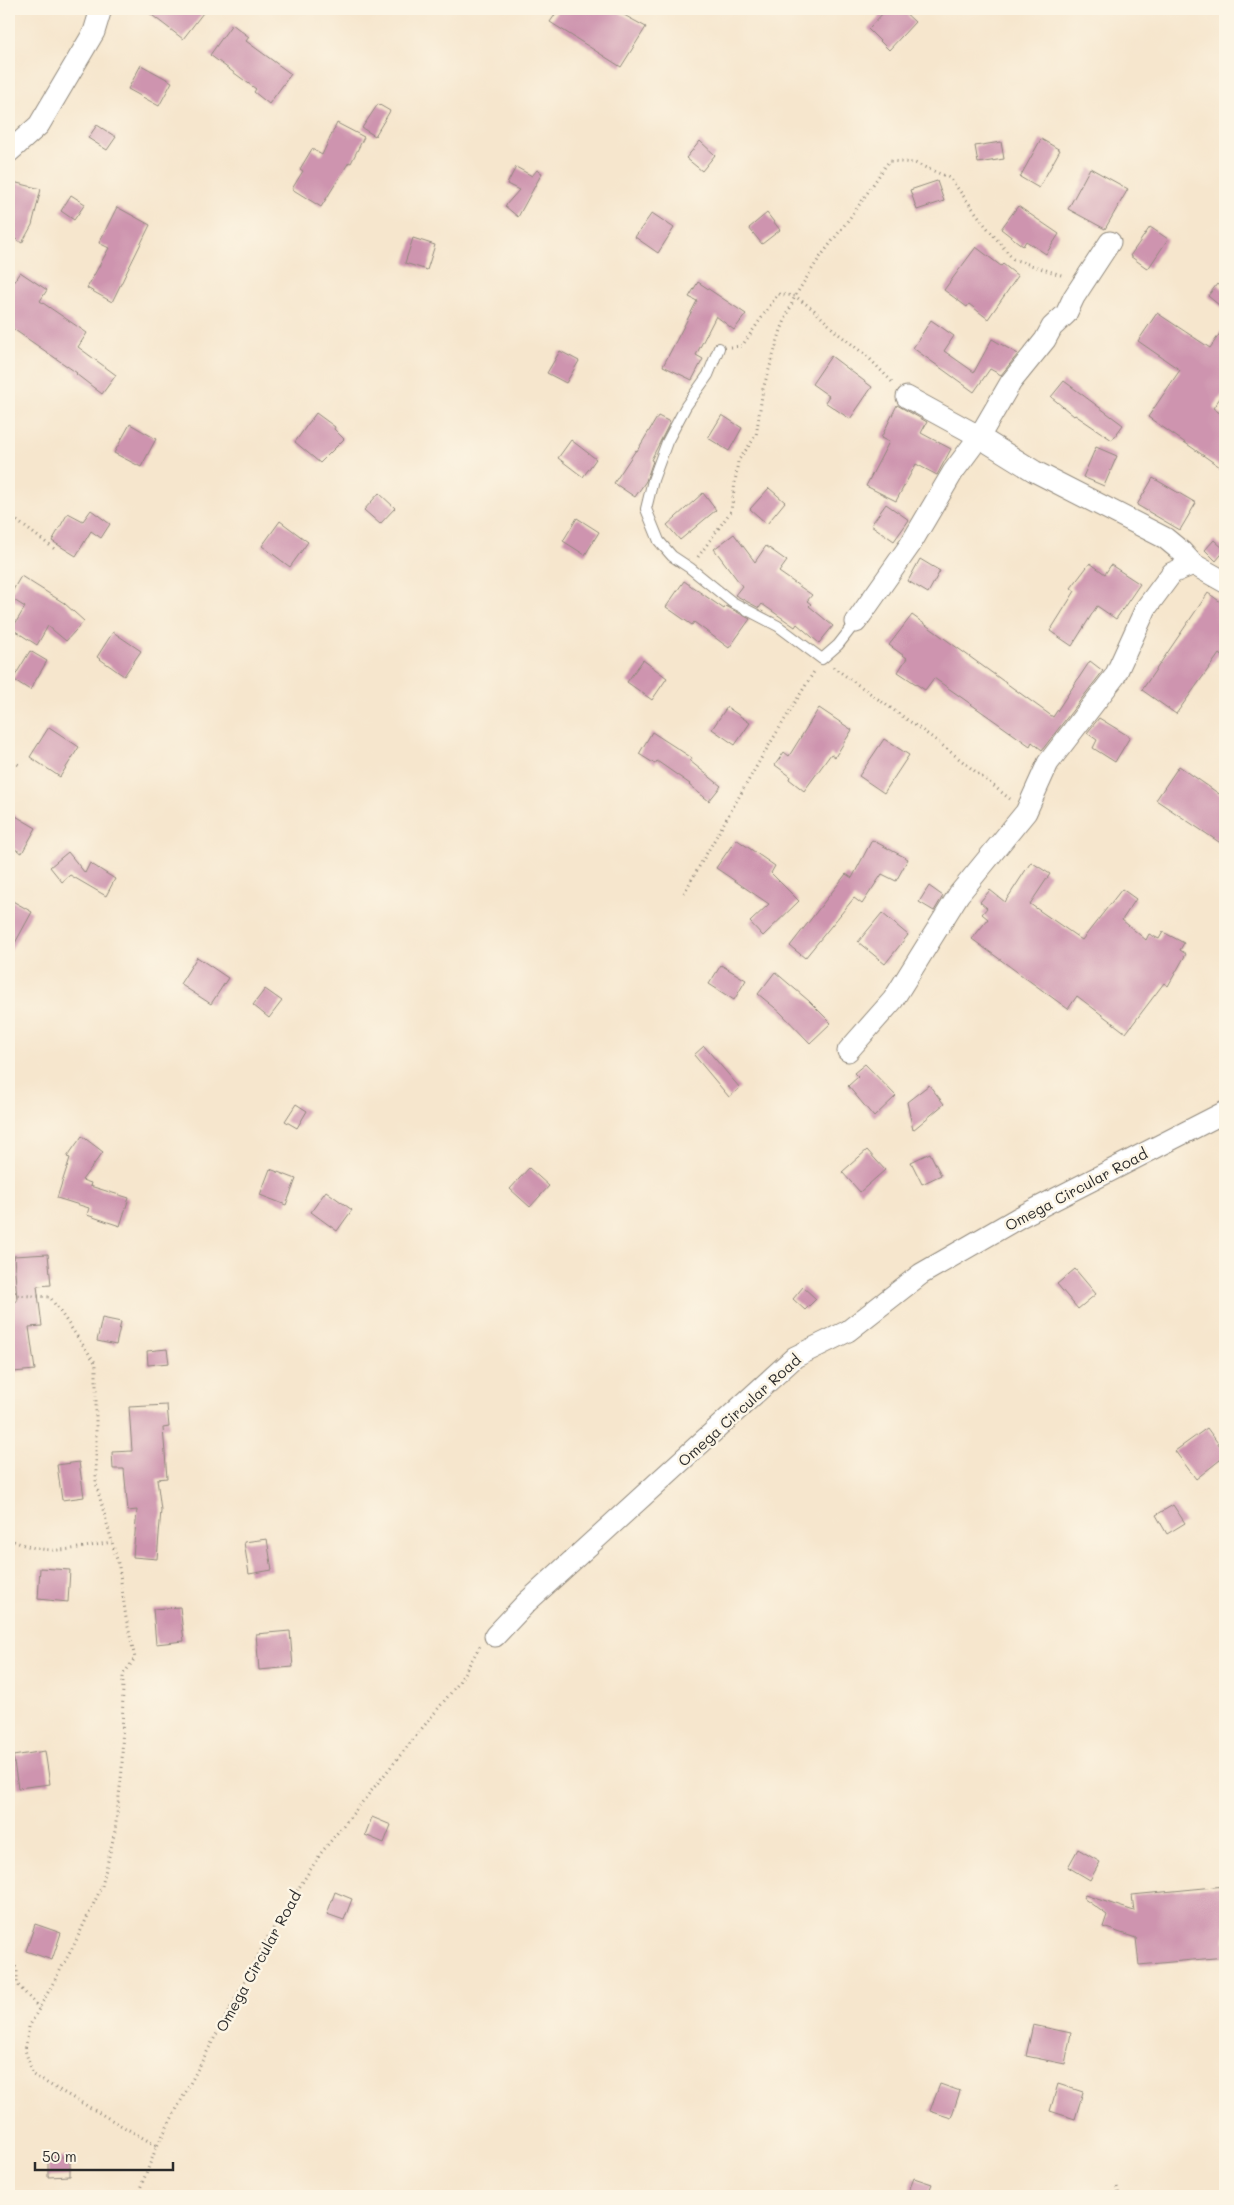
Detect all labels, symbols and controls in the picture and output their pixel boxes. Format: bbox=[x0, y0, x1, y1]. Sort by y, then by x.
street label: Omega Circular Road bbox=[1001, 1143, 1151, 1235]
street label: Omega Circular Road bbox=[673, 1349, 805, 1471]
street label: Omega Circular Road bbox=[211, 1887, 305, 2035]
scale bar bbox=[35, 2140, 172, 2172]
text: 50 m bbox=[42, 2146, 77, 2166]

